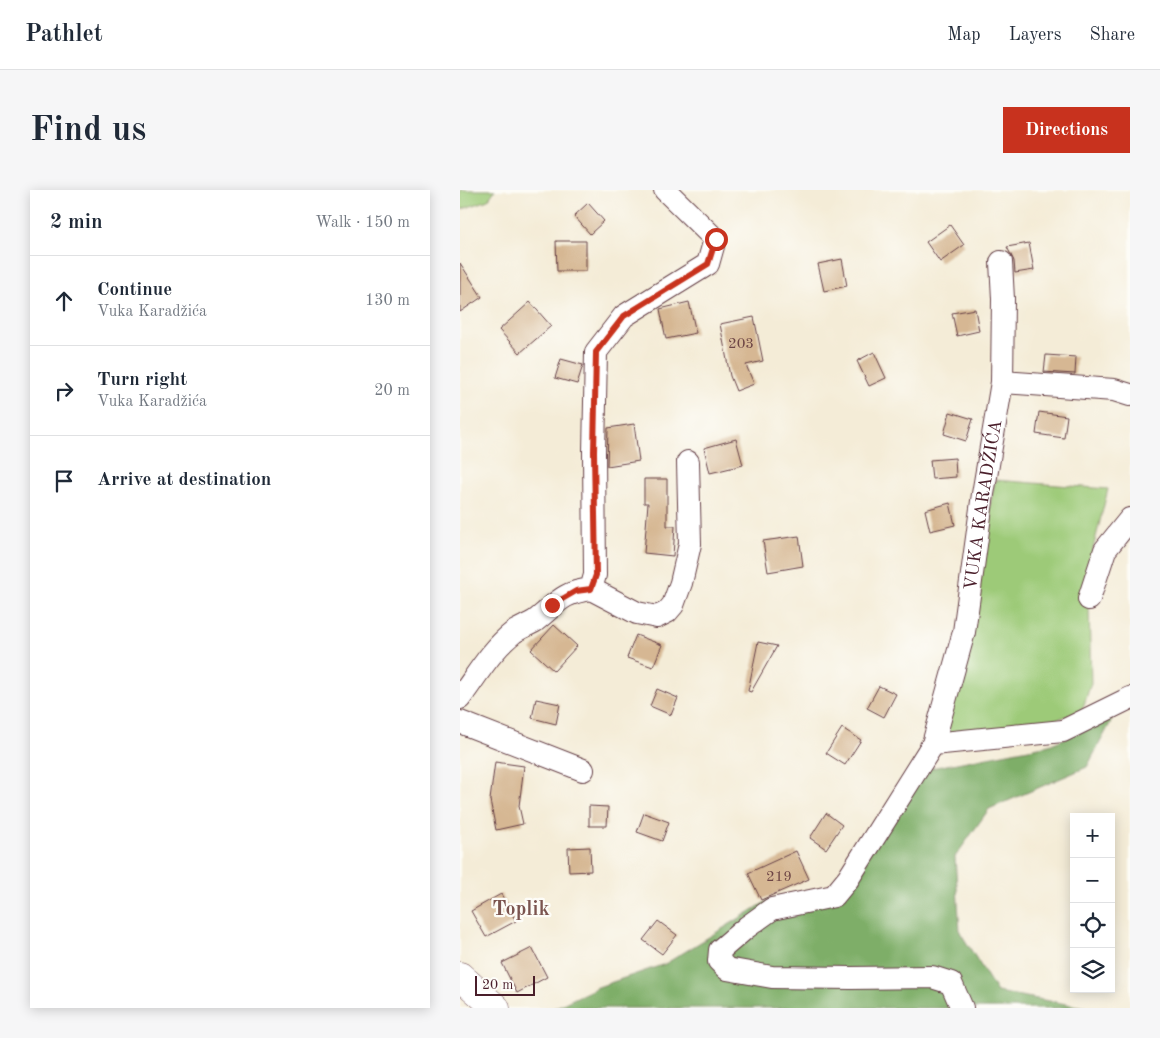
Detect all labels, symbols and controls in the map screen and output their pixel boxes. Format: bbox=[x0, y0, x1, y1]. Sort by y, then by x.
text: Pathlet bbox=[25, 23, 103, 47]
text: Map bbox=[947, 26, 981, 44]
text: Layers bbox=[1009, 26, 1061, 44]
text: Share bbox=[1089, 26, 1135, 44]
button: Directions bbox=[1003, 107, 1130, 153]
text: Find us bbox=[30, 113, 146, 148]
text: 2 min bbox=[50, 212, 103, 233]
text: Walk · 150 m bbox=[315, 215, 410, 231]
route start bbox=[705, 228, 728, 251]
text: Continue bbox=[97, 281, 172, 300]
icon: ahead bbox=[50, 287, 78, 315]
text: 130 m bbox=[365, 293, 410, 309]
text: Vuka Karadžića bbox=[97, 304, 207, 320]
house number: 203 bbox=[728, 337, 754, 352]
text: Turn right bbox=[97, 371, 187, 390]
icon: right bbox=[50, 377, 78, 405]
text: 20 m bbox=[374, 383, 410, 399]
text: Vuka Karadžića bbox=[97, 394, 207, 410]
street label: VUKA KARADŽIĆA bbox=[962, 418, 1005, 592]
icon: arrive bbox=[50, 467, 78, 495]
text: Arrive at destination bbox=[97, 471, 271, 490]
route end bbox=[541, 594, 564, 617]
map controls bbox=[1070, 813, 1115, 993]
button: + bbox=[1070, 813, 1115, 858]
button: − bbox=[1070, 858, 1115, 903]
house number: 219 bbox=[766, 870, 792, 885]
district label: Toplik bbox=[492, 900, 550, 920]
button: locate bbox=[1070, 903, 1115, 948]
button: layers bbox=[1070, 948, 1115, 993]
scale bar bbox=[475, 973, 535, 996]
text: 20 m bbox=[482, 978, 513, 992]

